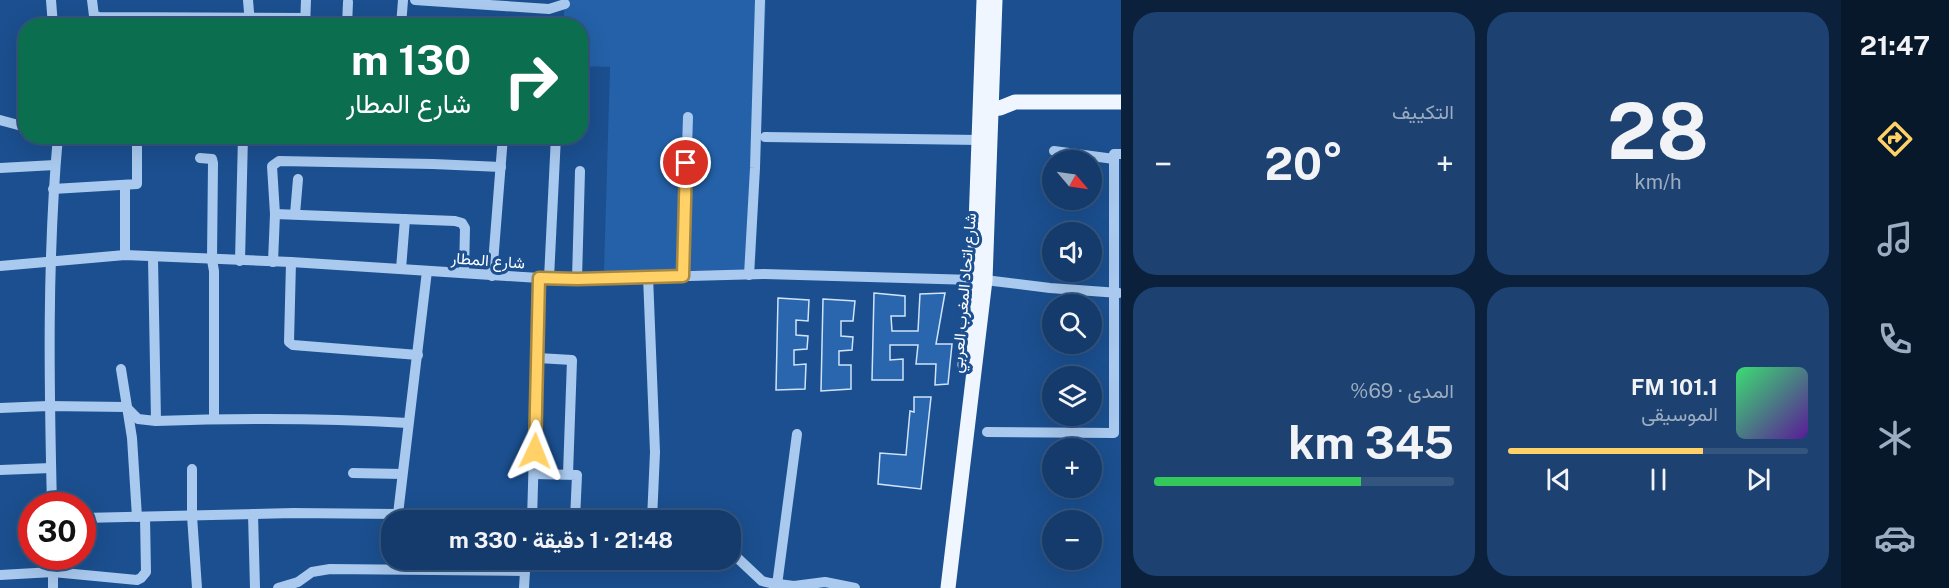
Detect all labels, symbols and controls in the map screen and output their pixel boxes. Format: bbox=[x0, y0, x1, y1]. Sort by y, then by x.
text: 21:47 bbox=[1860, 29, 1930, 61]
text: 130 m bbox=[351, 35, 471, 84]
icon: right bbox=[492, 42, 570, 120]
text: 28 bbox=[1607, 85, 1709, 177]
text: شارع المطار bbox=[346, 87, 471, 119]
text: التكييف bbox=[1392, 100, 1454, 124]
icon: directions bbox=[1874, 118, 1916, 160]
pin bbox=[660, 137, 711, 188]
text: 20° bbox=[1265, 137, 1343, 190]
text: − bbox=[1154, 145, 1172, 183]
text: + bbox=[1436, 145, 1454, 183]
icon: arrive bbox=[669, 146, 702, 179]
north arrow bbox=[1042, 150, 1102, 210]
map controls bbox=[1042, 150, 1102, 570]
text: km/h bbox=[1634, 170, 1682, 194]
street label: شارع اتحاد المغرب العربي bbox=[947, 212, 984, 374]
icon: music bbox=[1874, 218, 1916, 260]
button: sound bbox=[1042, 222, 1102, 282]
street label: شارع المطار bbox=[449, 248, 526, 275]
button: search bbox=[1042, 294, 1102, 354]
icon: phone bbox=[1874, 318, 1916, 360]
button: layers bbox=[1042, 366, 1102, 426]
text: 101.1 FM bbox=[1631, 374, 1718, 400]
text: المدى · 69% bbox=[1350, 379, 1454, 403]
text: الموسيقى bbox=[1641, 402, 1718, 426]
text: 345 km bbox=[1288, 416, 1454, 469]
icon: climate bbox=[1874, 417, 1916, 459]
position arrow bbox=[503, 419, 567, 483]
button: + bbox=[1042, 438, 1102, 498]
icon: previous bbox=[1542, 463, 1575, 496]
icon: pause bbox=[1642, 463, 1675, 496]
icon: next bbox=[1742, 463, 1775, 496]
speed limit sign: 30 bbox=[18, 492, 96, 570]
button: − bbox=[1042, 510, 1102, 570]
icon: car bbox=[1874, 517, 1916, 559]
text: 21:48 · 1 دقيقة · 330 m bbox=[449, 527, 673, 553]

